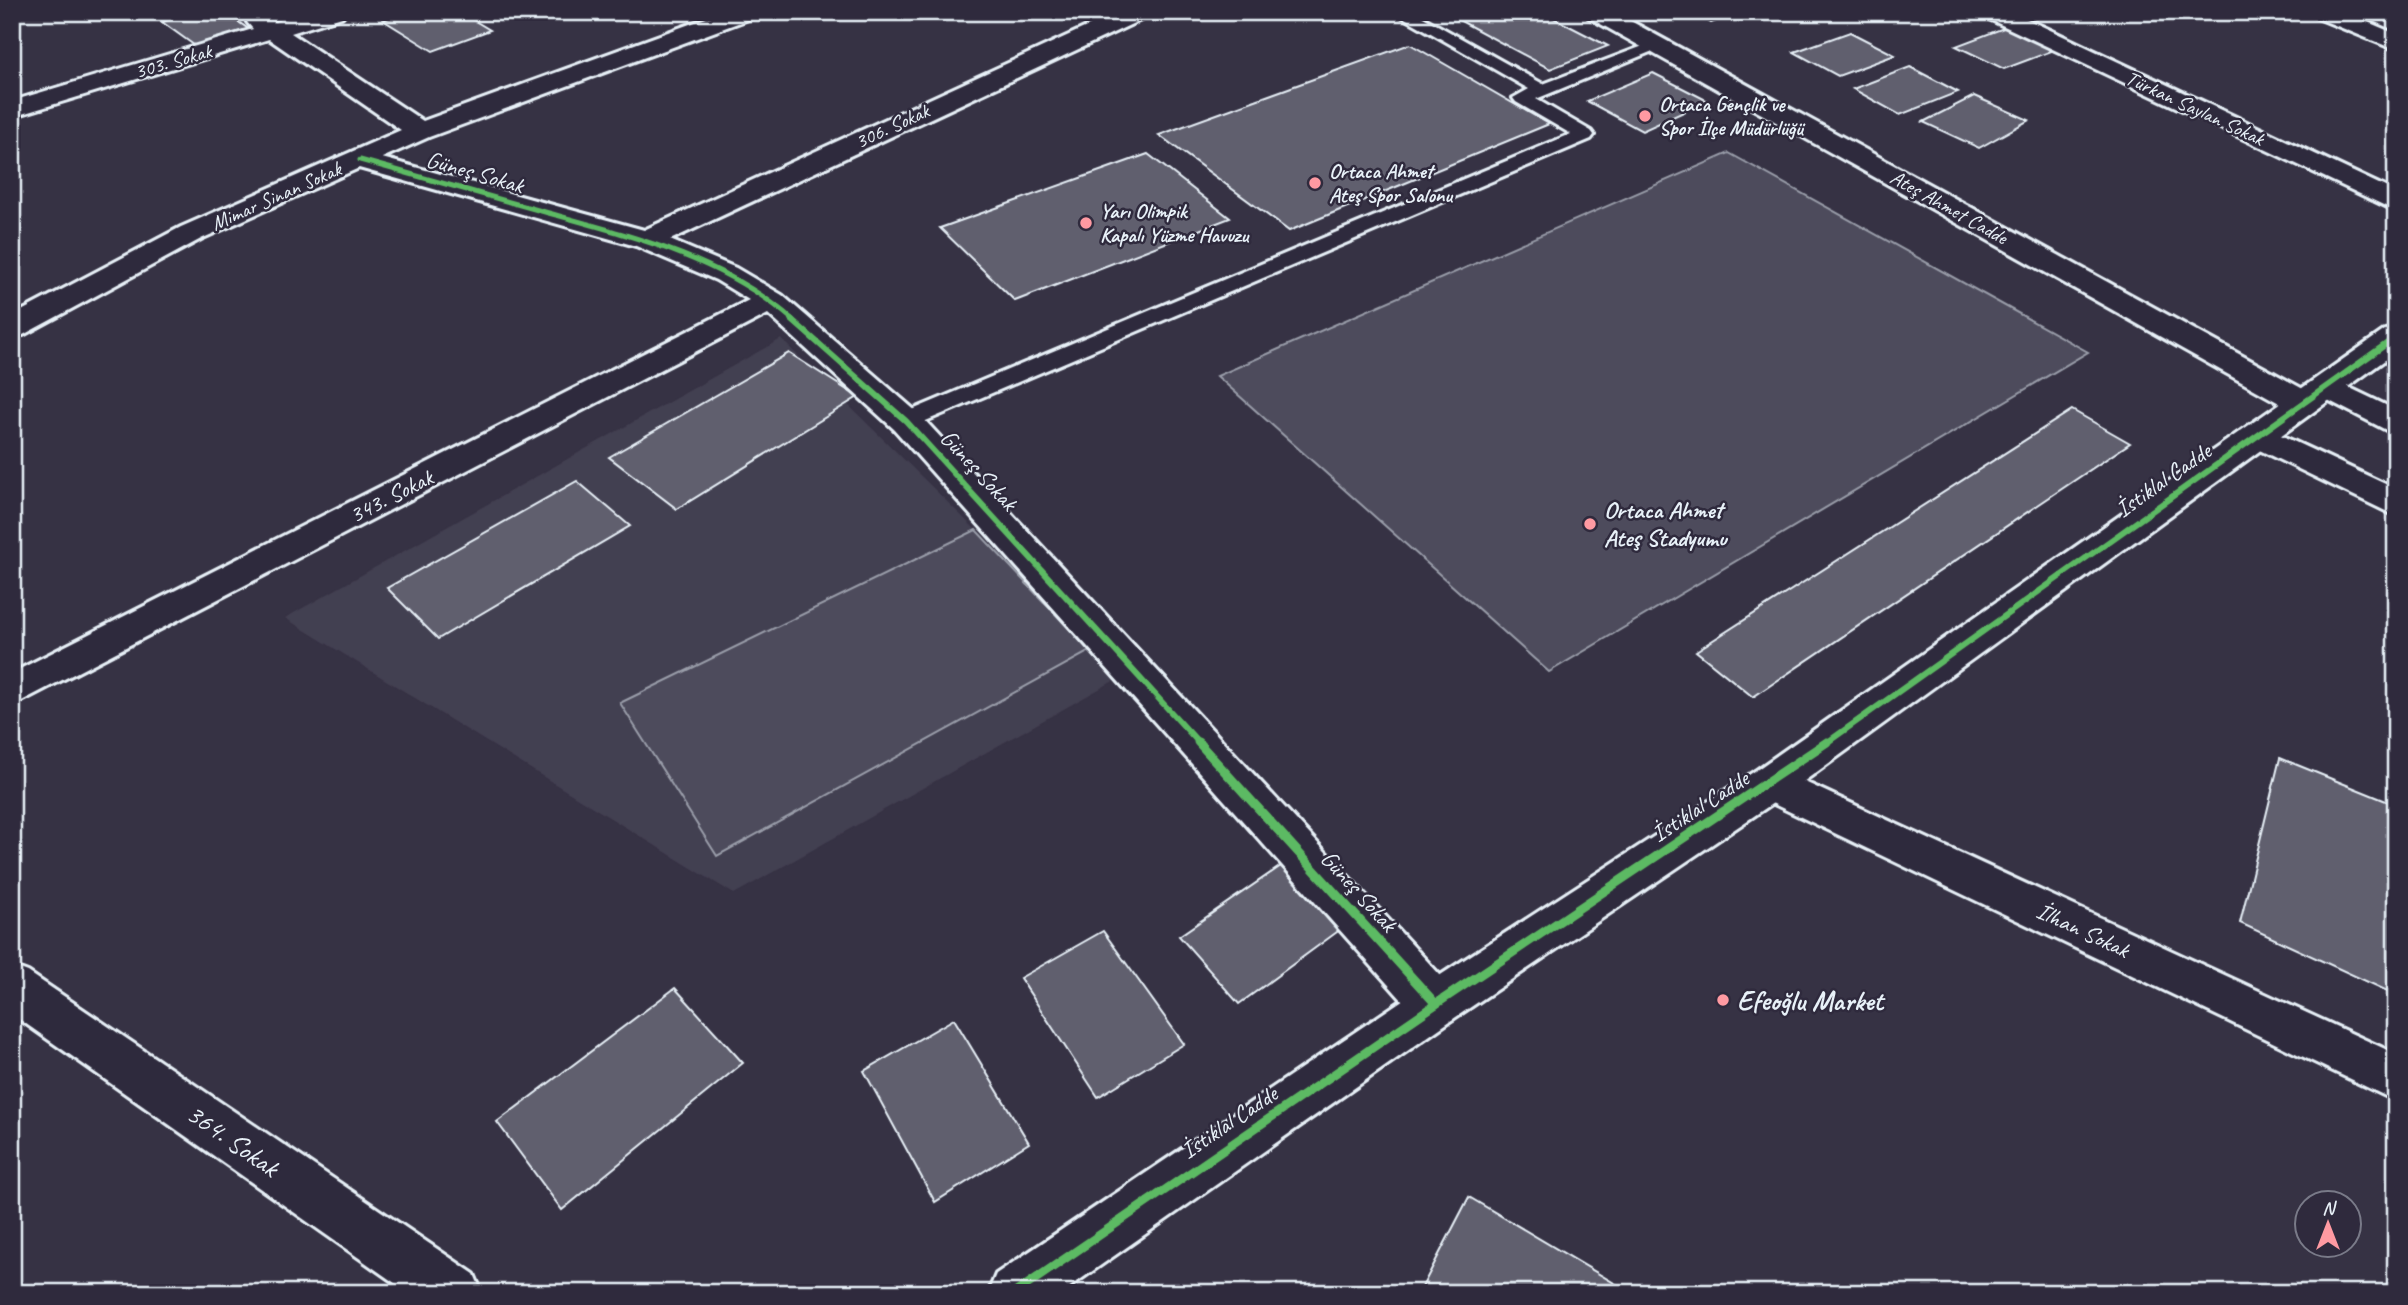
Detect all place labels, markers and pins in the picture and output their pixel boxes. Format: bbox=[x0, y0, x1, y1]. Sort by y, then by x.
place label: Ortaca Gençlik ve Spor İlçe Müdürlüğü bbox=[1659, 91, 1806, 141]
marker: Ortaca Gençlik ve Spor İlçe Müdürlüğü bbox=[1637, 108, 1653, 124]
place label: Ortaca Ahmet Ateş Spor Salonu bbox=[1329, 158, 1454, 208]
marker: Ortaca Ahmet Ateş Spor Salonu bbox=[1307, 175, 1323, 191]
place label: Yarı Olimpik Kapalı Yüzme Havuzu bbox=[1100, 198, 1250, 248]
marker: Yarı Olimpik Kapalı Yüzme Havuzu bbox=[1078, 215, 1094, 231]
place label: Ortaca Ahmet Ateş Stadyumu bbox=[1604, 495, 1729, 553]
marker: Ortaca Ahmet Ateş Stadyumu bbox=[1582, 516, 1598, 532]
place label: Efeoğlu Market bbox=[1737, 983, 1886, 1018]
marker: Efeoğlu Market bbox=[1715, 992, 1731, 1008]

